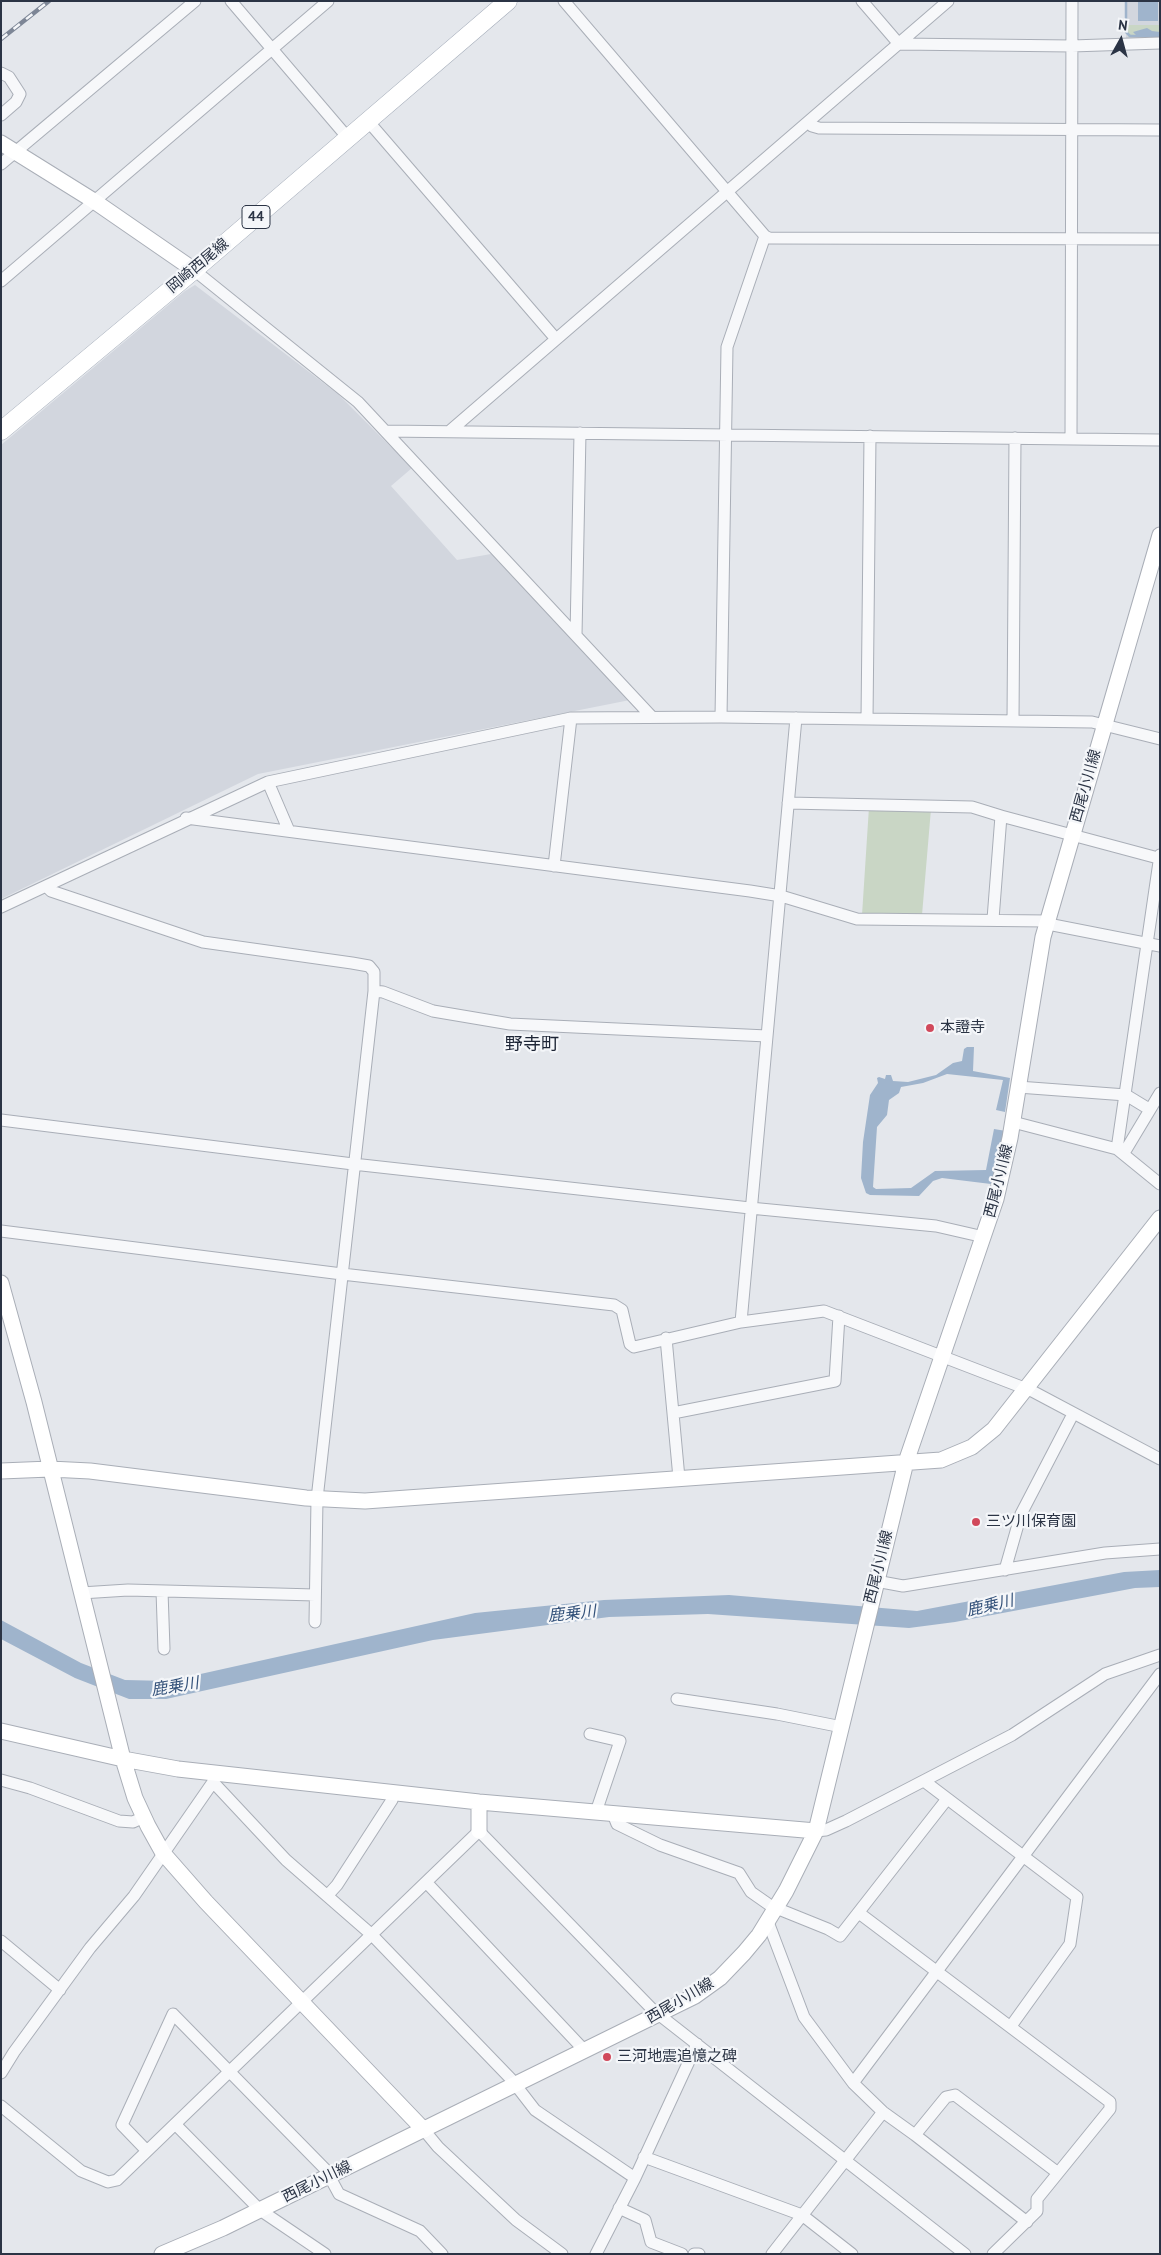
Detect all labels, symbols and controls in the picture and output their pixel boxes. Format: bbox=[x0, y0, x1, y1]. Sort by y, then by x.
north arrow bbox=[1096, 15, 1146, 65]
text: N bbox=[1117, 16, 1128, 35]
road number: 44 bbox=[242, 206, 270, 228]
street label: 岡崎西尾線 bbox=[163, 235, 233, 297]
street label: 西尾小川線 bbox=[1067, 747, 1105, 825]
place label: 本證寺 bbox=[940, 1019, 985, 1037]
marker: 本證寺 bbox=[924, 1022, 936, 1034]
district label: 野寺町 bbox=[505, 1034, 559, 1056]
street label: 西尾小川線 bbox=[981, 1142, 1017, 1220]
place label: 三ツ川保育園 bbox=[986, 1513, 1076, 1531]
marker: 三ツ川保育園 bbox=[970, 1516, 982, 1528]
street label: 西尾小川線 bbox=[861, 1528, 897, 1606]
water label: 鹿乗川 bbox=[964, 1591, 1016, 1621]
water label: 鹿乗川 bbox=[547, 1602, 597, 1626]
water label: 鹿乗川 bbox=[150, 1674, 200, 1700]
street label: 西尾小川線 bbox=[643, 1974, 717, 2028]
place label: 三河地震追憶之碑 bbox=[617, 2048, 737, 2066]
marker: 三河地震追憶之碑 bbox=[601, 2051, 613, 2063]
street label: 西尾小川線 bbox=[279, 2157, 355, 2207]

